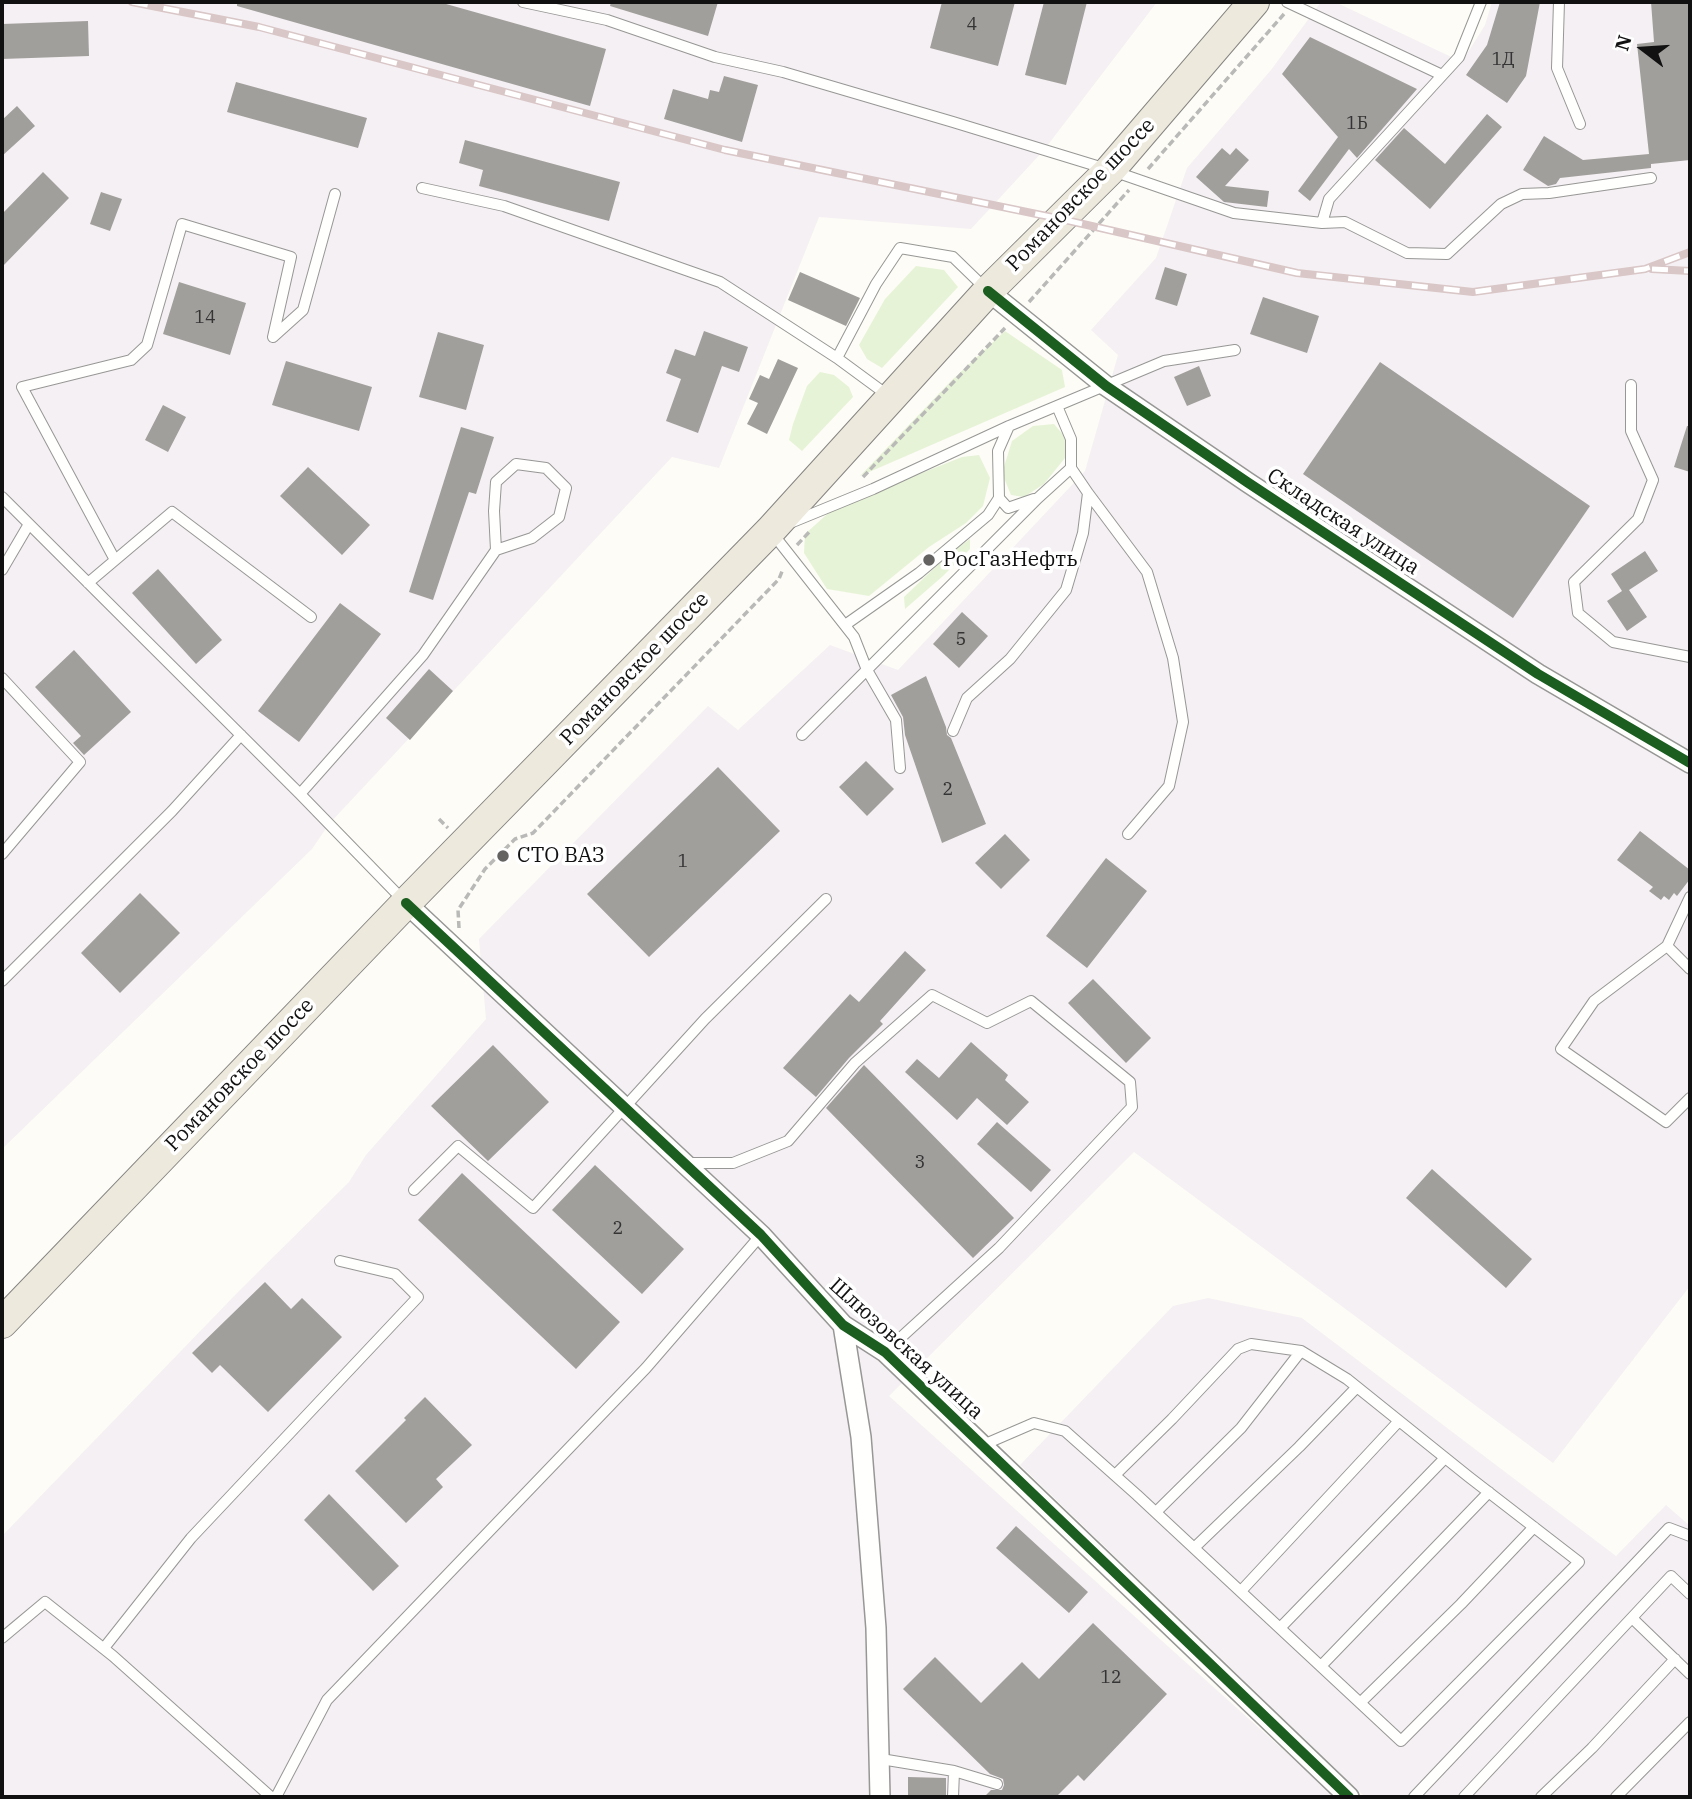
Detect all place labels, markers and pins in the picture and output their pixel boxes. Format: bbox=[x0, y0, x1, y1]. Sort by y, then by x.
place label: РосГазНефть bbox=[943, 547, 1078, 573]
marker: РосГазНефть bbox=[921, 552, 937, 568]
place label: СТО ВАЗ bbox=[517, 843, 605, 869]
marker: СТО ВАЗ bbox=[495, 848, 511, 864]

